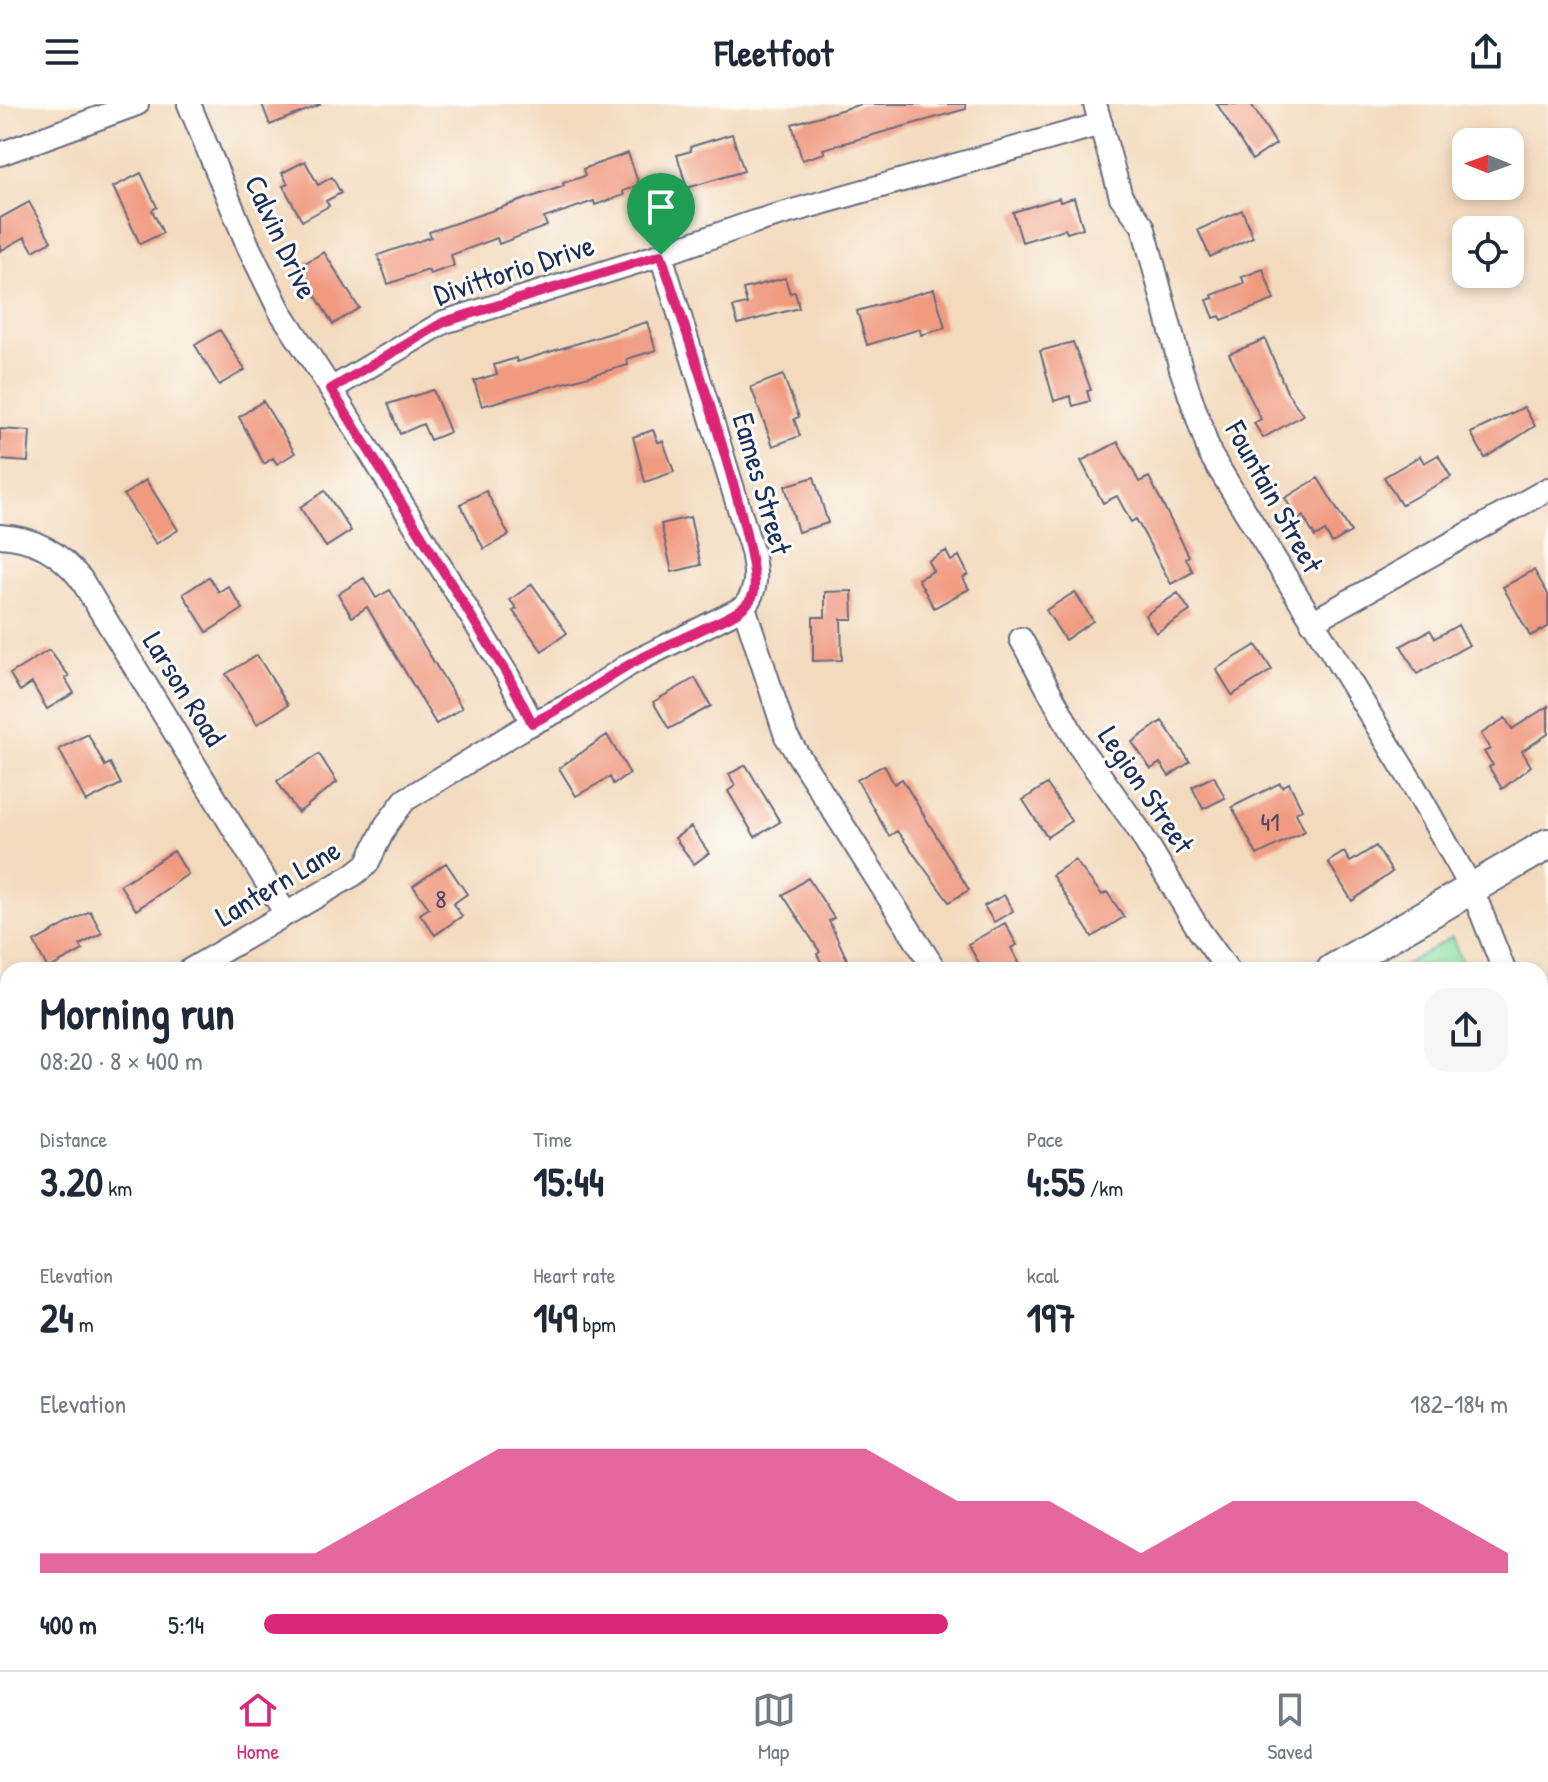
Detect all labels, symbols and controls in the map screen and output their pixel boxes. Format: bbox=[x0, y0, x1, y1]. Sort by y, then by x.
text: Fleetfoot bbox=[715, 28, 833, 77]
icon: menu bbox=[40, 30, 84, 74]
icon: share bbox=[1464, 30, 1508, 74]
north arrow bbox=[1452, 128, 1524, 200]
map controls bbox=[1452, 128, 1524, 288]
street label: Calvin Drive bbox=[236, 168, 328, 305]
pin bbox=[627, 173, 695, 255]
icon: arrive bbox=[639, 185, 683, 229]
button: locate bbox=[1452, 216, 1524, 288]
street label: Divittorio Drive bbox=[429, 224, 599, 314]
street label: Eames Street bbox=[724, 408, 802, 560]
street label: Fountain Street bbox=[1216, 412, 1333, 580]
street label: Larson Road bbox=[134, 624, 236, 753]
street label: Legion Street bbox=[1090, 718, 1204, 862]
house number: 41 bbox=[1260, 804, 1280, 839]
street label: Lantern Lane bbox=[208, 829, 347, 935]
house number: 8 bbox=[435, 881, 447, 916]
text: Morning run bbox=[40, 983, 235, 1043]
button: share bbox=[1424, 988, 1508, 1072]
text: 08:20 · 8 × 400 m bbox=[40, 1043, 203, 1078]
text: Distance bbox=[40, 1124, 107, 1154]
text: Time bbox=[533, 1124, 572, 1154]
text: Pace bbox=[1027, 1124, 1063, 1154]
text: 3.20 bbox=[40, 1154, 103, 1208]
text: 15:44 bbox=[533, 1154, 604, 1208]
text: 4:55 bbox=[1027, 1154, 1085, 1208]
text: km bbox=[103, 1173, 132, 1203]
text: /km bbox=[1085, 1173, 1123, 1203]
text: Elevation bbox=[40, 1260, 113, 1290]
text: Heart rate bbox=[533, 1260, 616, 1290]
text: kcal bbox=[1027, 1260, 1059, 1290]
text: 24 bbox=[40, 1290, 74, 1344]
text: 149 bbox=[533, 1290, 578, 1344]
text: 197 bbox=[1027, 1290, 1076, 1344]
text: m bbox=[74, 1309, 94, 1339]
text: bpm bbox=[578, 1309, 616, 1339]
text: Elevation bbox=[40, 1386, 126, 1421]
text: 182–184 m bbox=[1410, 1386, 1508, 1421]
text: 400 m bbox=[40, 1607, 97, 1642]
text: 5:14 bbox=[168, 1607, 204, 1642]
tab: Home bbox=[236, 1688, 280, 1766]
tab: Map bbox=[752, 1688, 796, 1766]
tab: Saved bbox=[1267, 1688, 1312, 1766]

